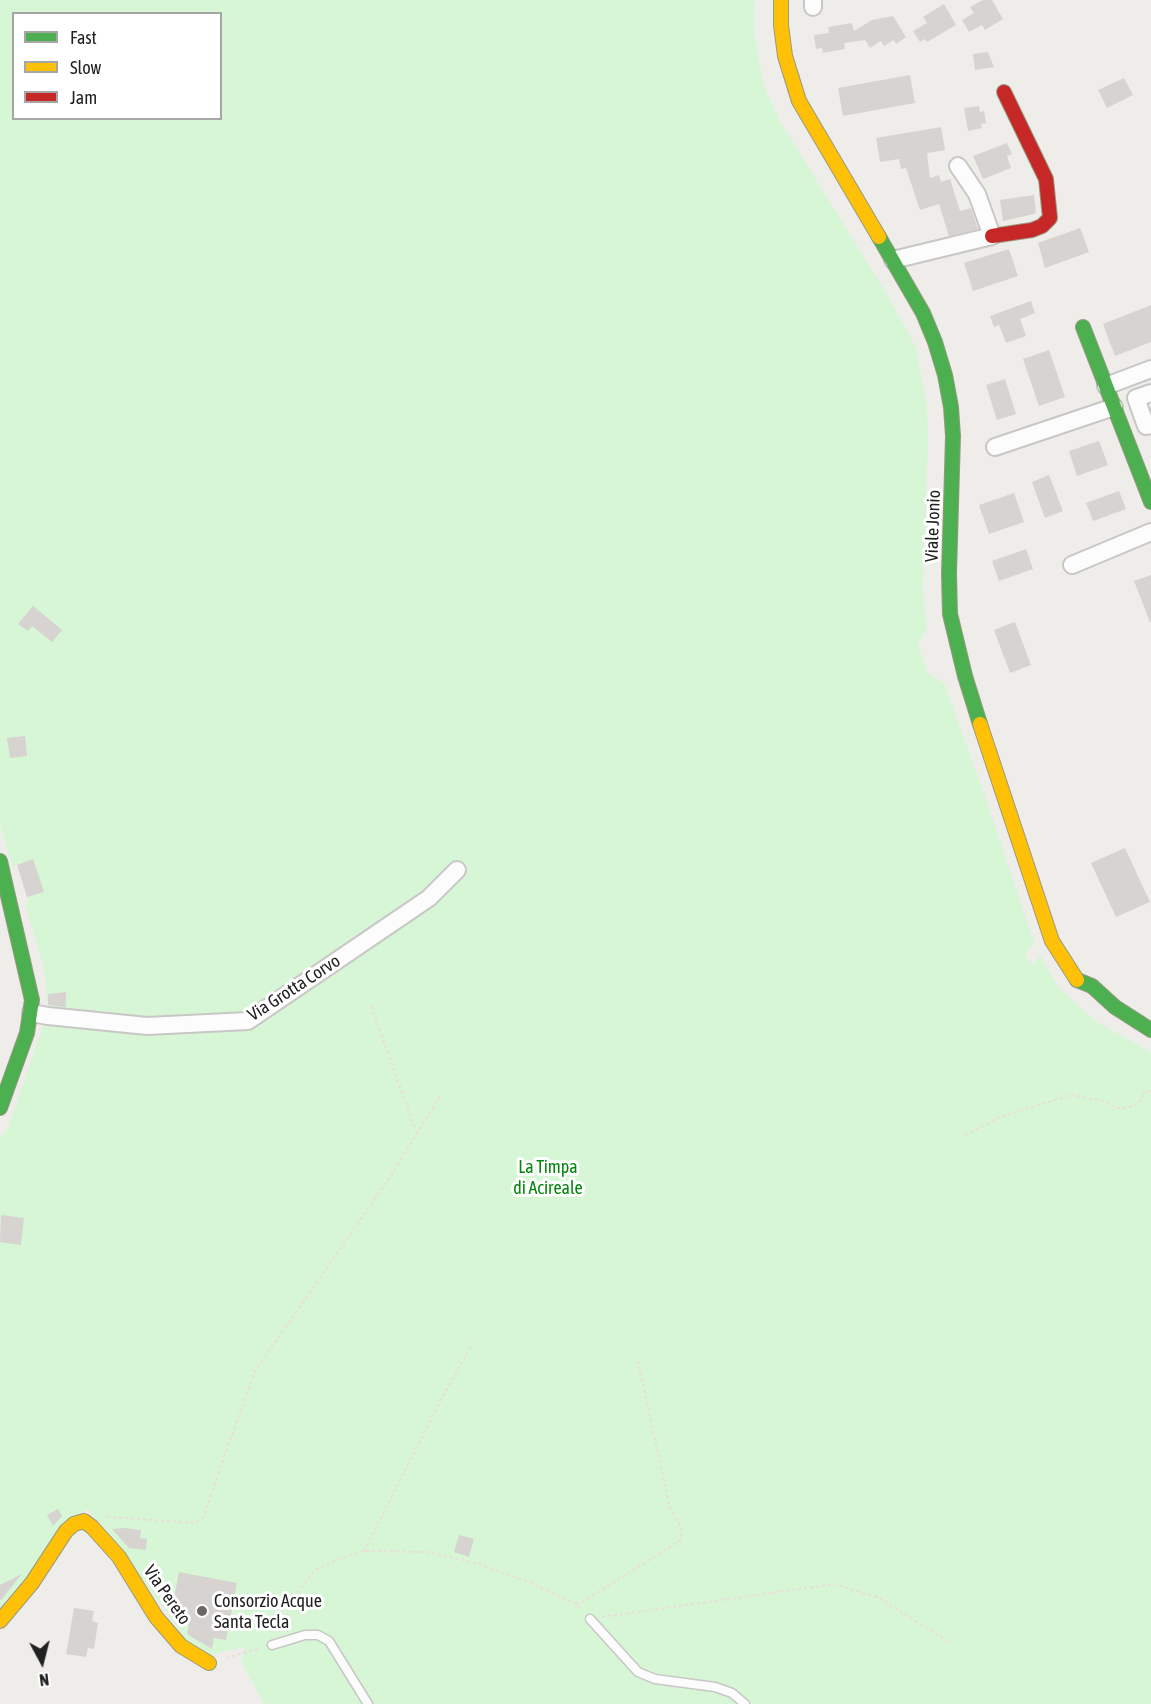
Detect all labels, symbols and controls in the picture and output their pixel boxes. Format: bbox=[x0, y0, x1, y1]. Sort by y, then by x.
legend bbox=[12, 12, 222, 120]
text: Fast bbox=[70, 27, 97, 48]
text: Slow bbox=[70, 57, 101, 78]
text: Jam bbox=[70, 87, 97, 108]
street label: Viale Jonio bbox=[921, 490, 945, 562]
street label: Via Grotta Corvo bbox=[244, 950, 344, 1026]
park label: La Timpa di Acireale bbox=[513, 1156, 583, 1198]
street label: Via Pereto bbox=[139, 1561, 195, 1629]
place label: Consorzio Acque Santa Tecla bbox=[214, 1590, 322, 1632]
marker: Consorzio Acque Santa Tecla bbox=[195, 1604, 209, 1618]
north arrow bbox=[12, 1632, 72, 1692]
text: N bbox=[38, 1670, 50, 1689]

